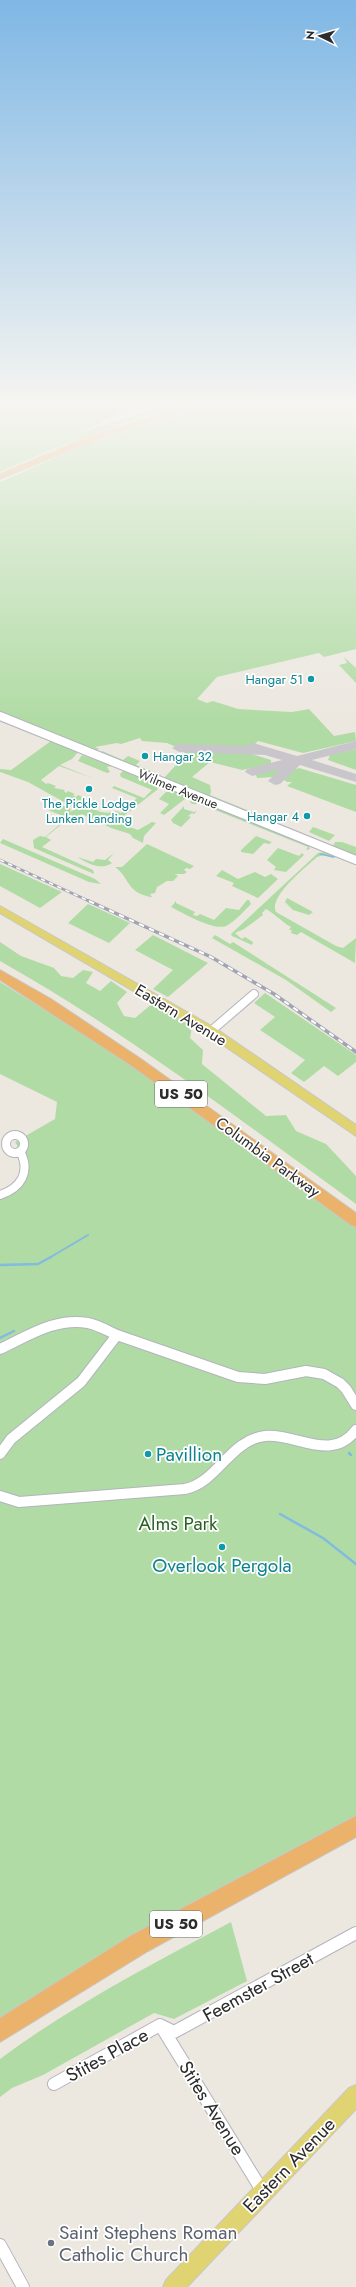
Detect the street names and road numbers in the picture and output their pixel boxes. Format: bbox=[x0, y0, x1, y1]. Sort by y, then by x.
street label: Wilmer Avenue bbox=[135, 764, 221, 814]
street label: Eastern Avenue bbox=[131, 978, 231, 1052]
road number: US 50 bbox=[155, 1081, 207, 1107]
street label: Columbia Parkway bbox=[211, 1111, 326, 1203]
road number: US 50 bbox=[150, 1911, 202, 1937]
street label: Feemster Street bbox=[198, 1945, 319, 2029]
street label: Stites Place bbox=[61, 2021, 153, 2089]
street label: Stites Avenue bbox=[172, 2056, 252, 2161]
street label: Eastern Avenue bbox=[237, 2111, 342, 2219]

